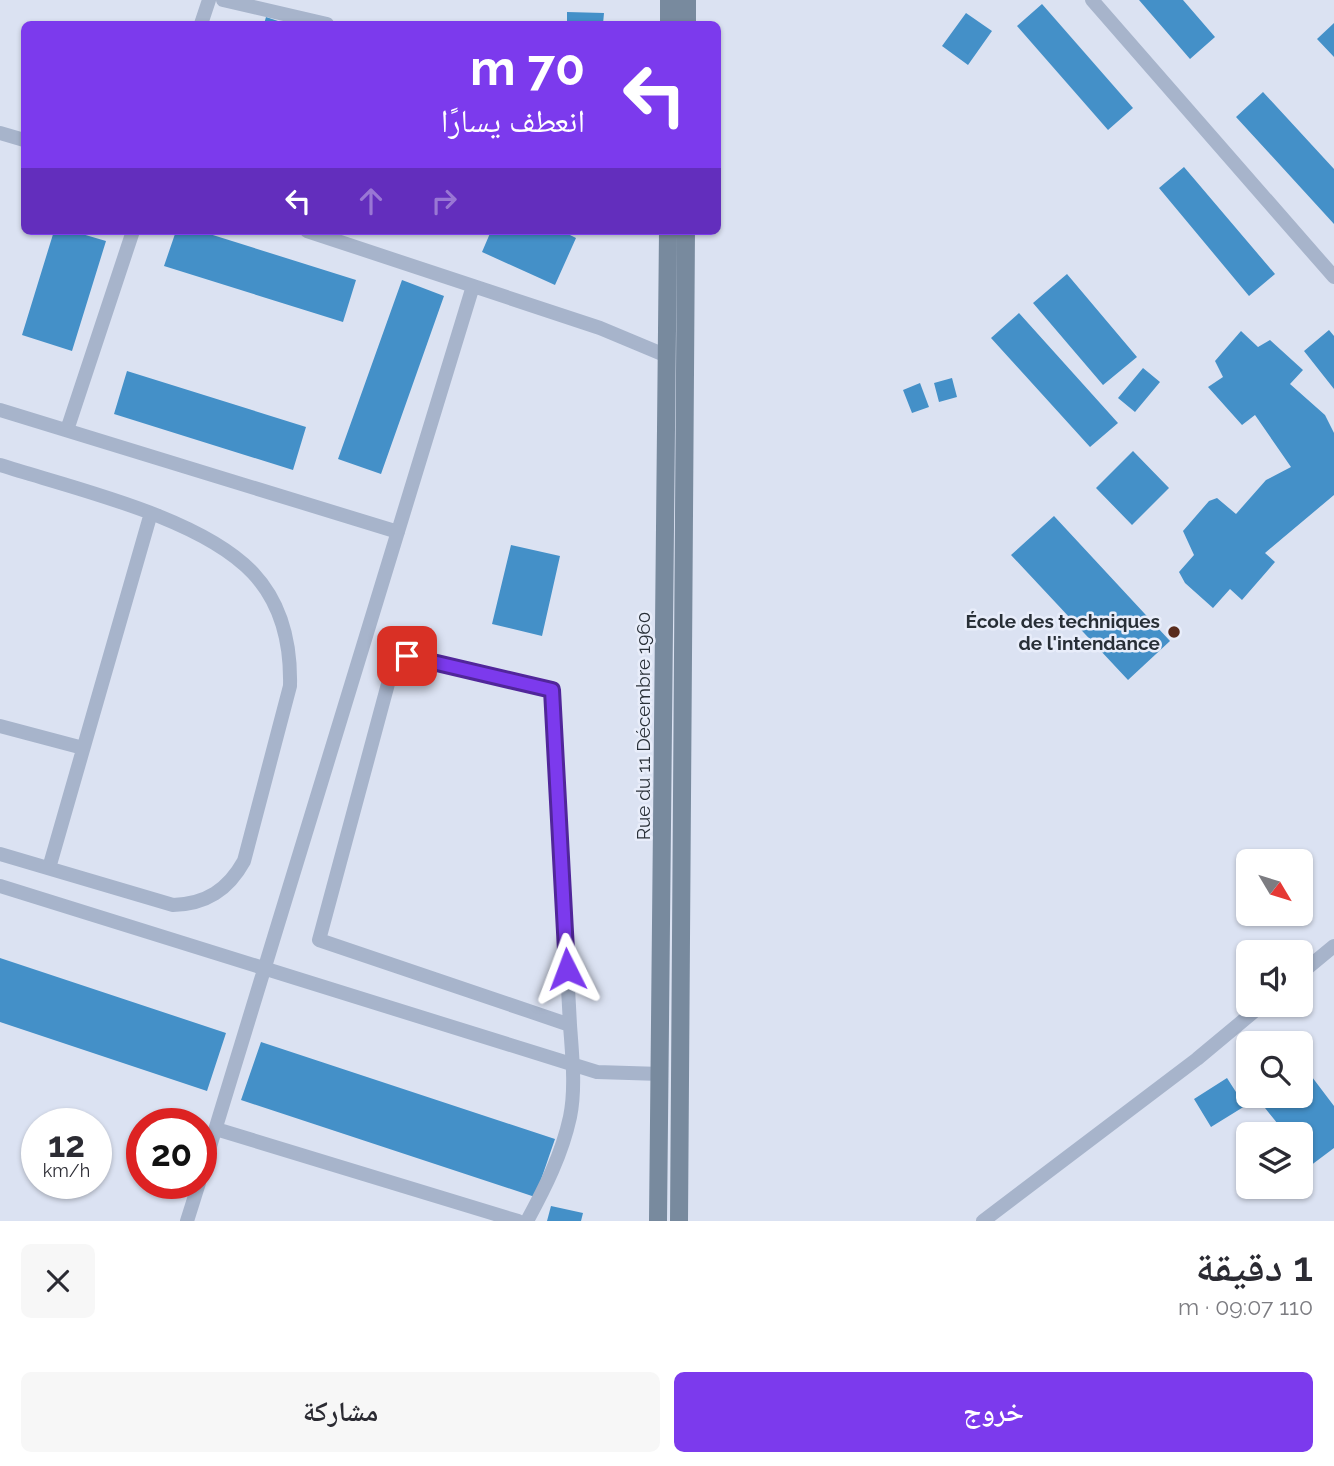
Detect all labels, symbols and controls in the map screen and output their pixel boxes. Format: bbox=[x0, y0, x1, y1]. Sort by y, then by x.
text: 70 m bbox=[470, 39, 585, 96]
icon: left bbox=[609, 49, 700, 140]
text: انعطف يسارًا bbox=[441, 102, 585, 139]
icon: left bbox=[279, 182, 317, 220]
icon: ahead bbox=[352, 182, 390, 220]
icon: right bbox=[425, 182, 463, 220]
place label: École des techniques de l'intendance bbox=[965, 610, 1160, 654]
street label: Rue du 11 Décembre 1960 bbox=[632, 612, 654, 840]
marker: École des techniques de l'intendance bbox=[1166, 624, 1182, 640]
pin bbox=[377, 626, 437, 686]
icon: arrive bbox=[388, 637, 426, 675]
north arrow bbox=[1236, 849, 1312, 926]
map controls bbox=[1236, 849, 1313, 1199]
position arrow bbox=[530, 932, 604, 1006]
button: sound bbox=[1236, 940, 1313, 1017]
button: search bbox=[1236, 1031, 1313, 1108]
speed limit sign: 20 bbox=[126, 1108, 217, 1199]
button: layers bbox=[1236, 1122, 1313, 1199]
text: 12 bbox=[48, 1124, 85, 1165]
text: km/h bbox=[43, 1160, 90, 1181]
text: 1 دقيقة bbox=[1196, 1242, 1313, 1291]
button: close bbox=[21, 1244, 95, 1318]
text: 110 m · 09:07 bbox=[1178, 1293, 1313, 1320]
button: مشاركة bbox=[21, 1372, 660, 1452]
button: خروج bbox=[674, 1372, 1313, 1452]

